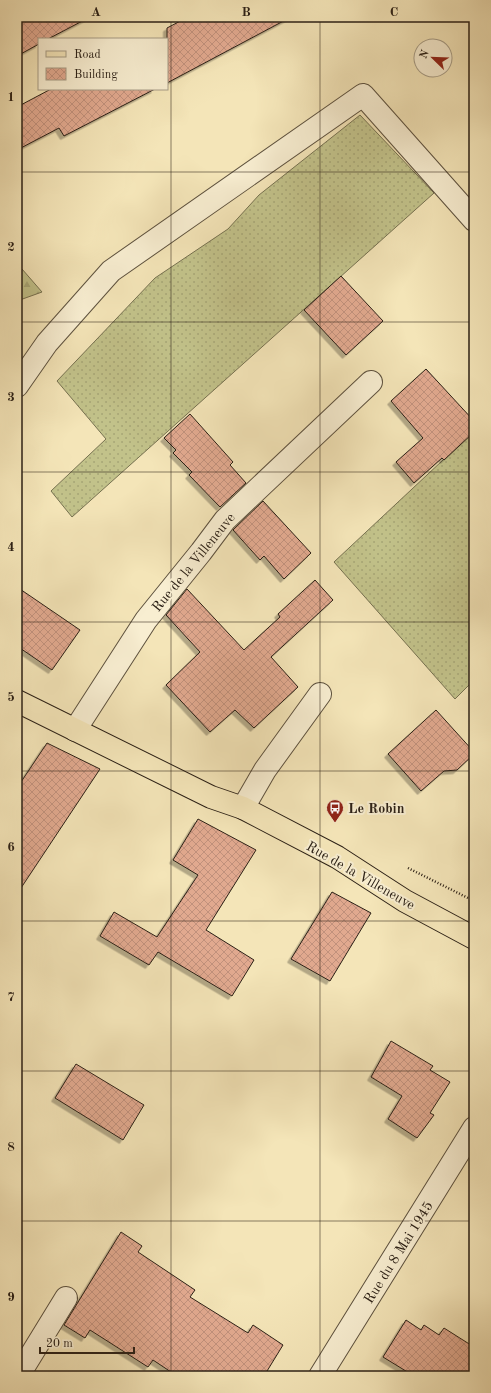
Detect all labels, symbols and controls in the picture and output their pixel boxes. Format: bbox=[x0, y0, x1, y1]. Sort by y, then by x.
text: A bbox=[91, 6, 101, 19]
text: B bbox=[241, 6, 251, 19]
text: C bbox=[390, 6, 398, 19]
legend bbox=[38, 38, 168, 90]
north arrow bbox=[413, 38, 453, 78]
text: N bbox=[418, 48, 432, 61]
text: Road bbox=[74, 49, 101, 61]
text: Building bbox=[74, 69, 118, 81]
text: 1 bbox=[7, 91, 15, 104]
text: 2 bbox=[7, 241, 15, 254]
text: 3 bbox=[7, 391, 15, 404]
street label: Rue de la Villeneuve bbox=[150, 511, 238, 615]
text: 4 bbox=[7, 541, 15, 554]
text: 5 bbox=[7, 691, 15, 704]
bus stop icon: Le Robin bbox=[325, 798, 345, 823]
place label: Le Robin bbox=[348, 802, 405, 816]
street label: Rue de la Villeneuve bbox=[304, 839, 417, 913]
text: 6 bbox=[7, 841, 15, 854]
text: 7 bbox=[7, 991, 15, 1004]
text: 8 bbox=[7, 1141, 15, 1154]
street label: Rue du 8 Mai 1945 bbox=[362, 1199, 436, 1306]
text: 9 bbox=[7, 1291, 15, 1304]
scale bar bbox=[40, 1329, 134, 1355]
text: 20 m bbox=[46, 1338, 73, 1350]

